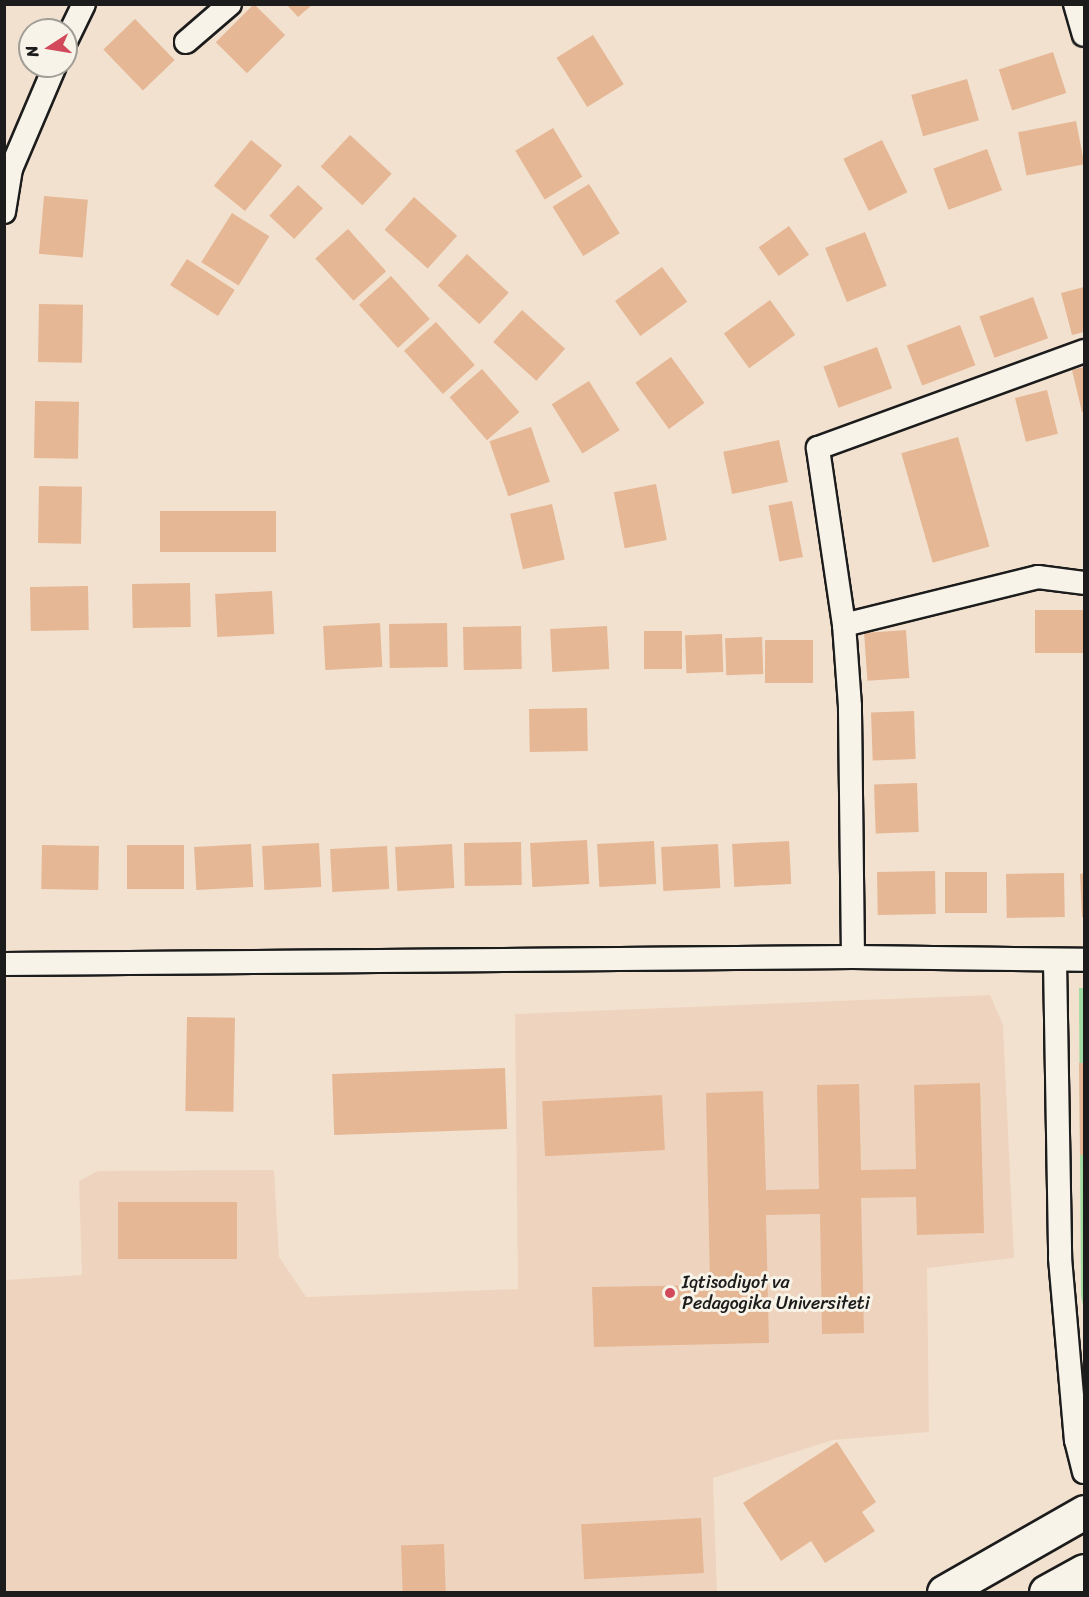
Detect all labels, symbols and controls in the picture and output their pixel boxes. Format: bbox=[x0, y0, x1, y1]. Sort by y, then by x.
north arrow bbox=[18, 18, 78, 78]
text: N bbox=[17, 43, 47, 60]
place label: Iqtisodiyot va Pedagogika Universiteti bbox=[682, 1272, 870, 1314]
marker: Iqtisodiyot va Pedagogika Universiteti bbox=[663, 1286, 677, 1300]

